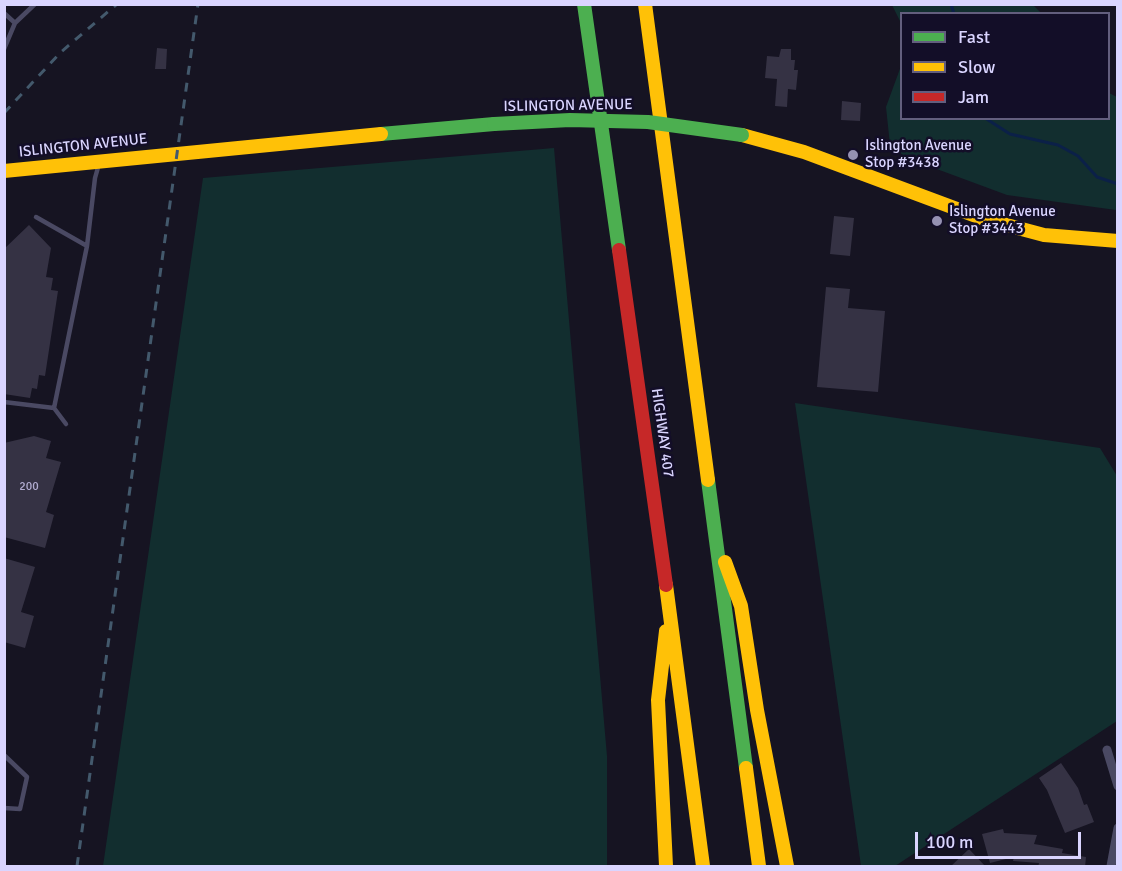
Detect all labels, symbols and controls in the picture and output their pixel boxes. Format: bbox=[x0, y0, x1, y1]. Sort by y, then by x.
legend bbox=[900, 12, 1110, 120]
text: Fast bbox=[958, 26, 990, 48]
text: Slow bbox=[958, 56, 995, 78]
text: Jam bbox=[958, 86, 989, 108]
street label: ISLINGTON AVENUE bbox=[503, 96, 633, 116]
street label: ISLINGTON AVENUE bbox=[18, 130, 148, 162]
place label: Islington Avenue Stop #3438 bbox=[865, 137, 972, 172]
marker: Islington Avenue Stop #3438 bbox=[846, 148, 860, 162]
place label: Islington Avenue Stop #3443 bbox=[949, 203, 1056, 238]
marker: Islington Avenue Stop #3443 bbox=[930, 214, 944, 228]
street label: HIGHWAY 407 bbox=[647, 387, 677, 479]
house number: 200 bbox=[19, 480, 39, 494]
scale bar bbox=[918, 820, 1084, 858]
text: 100 m bbox=[926, 831, 973, 853]

